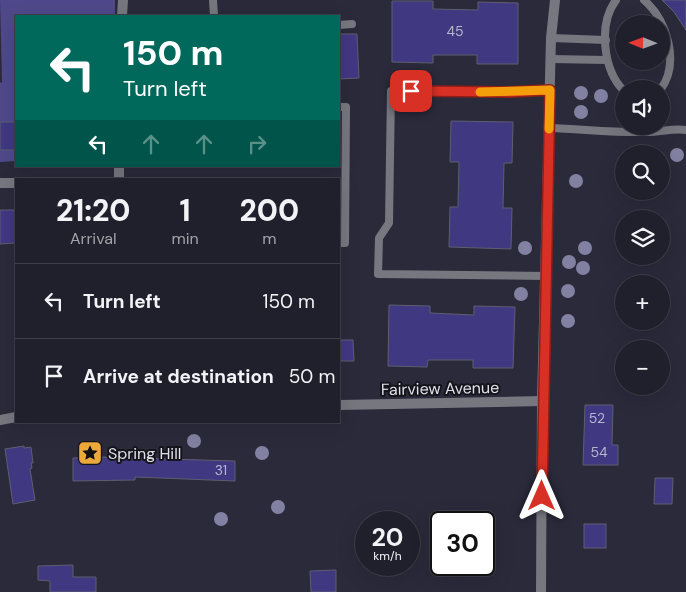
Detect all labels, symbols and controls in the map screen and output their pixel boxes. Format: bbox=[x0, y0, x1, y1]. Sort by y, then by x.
north arrow bbox=[615, 15, 670, 70]
map controls bbox=[615, 15, 670, 395]
house number: 45 bbox=[446, 22, 464, 40]
text: 150 m bbox=[123, 30, 223, 76]
icon: left bbox=[40, 35, 105, 100]
pin bbox=[390, 70, 432, 112]
text: Turn left bbox=[123, 74, 207, 103]
icon: arrive bbox=[397, 77, 425, 105]
button: sound bbox=[615, 80, 670, 135]
icon: left bbox=[84, 130, 112, 158]
icon: ahead bbox=[137, 130, 165, 158]
icon: ahead bbox=[190, 130, 218, 158]
icon: right bbox=[243, 130, 271, 158]
button: search bbox=[615, 145, 670, 200]
text: 21:20 bbox=[56, 191, 131, 230]
text: 1 bbox=[179, 191, 191, 230]
text: 200 bbox=[240, 191, 299, 230]
button: layers bbox=[615, 210, 670, 265]
text: Arrival bbox=[70, 228, 116, 249]
text: min bbox=[171, 228, 199, 249]
text: m bbox=[262, 228, 276, 249]
button: + bbox=[615, 275, 670, 330]
icon: left bbox=[40, 287, 68, 315]
text: Turn left bbox=[83, 289, 161, 314]
text: 150 m bbox=[263, 289, 315, 314]
button: − bbox=[615, 340, 670, 395]
icon: arrive bbox=[40, 362, 68, 390]
text: Arrive at destination bbox=[83, 364, 274, 389]
text: 50 m bbox=[289, 364, 335, 389]
street label: Fairview Avenue bbox=[381, 377, 499, 400]
house number: 52 bbox=[589, 409, 605, 427]
place icon: Spring Hill bbox=[77, 440, 103, 466]
place label: Spring Hill bbox=[108, 443, 181, 464]
house number: 54 bbox=[590, 443, 608, 461]
house number: 31 bbox=[215, 461, 227, 479]
position arrow bbox=[515, 469, 567, 521]
speed limit sign: 30 bbox=[430, 511, 495, 576]
text: 20 bbox=[372, 521, 403, 554]
text: km/h bbox=[373, 548, 402, 564]

